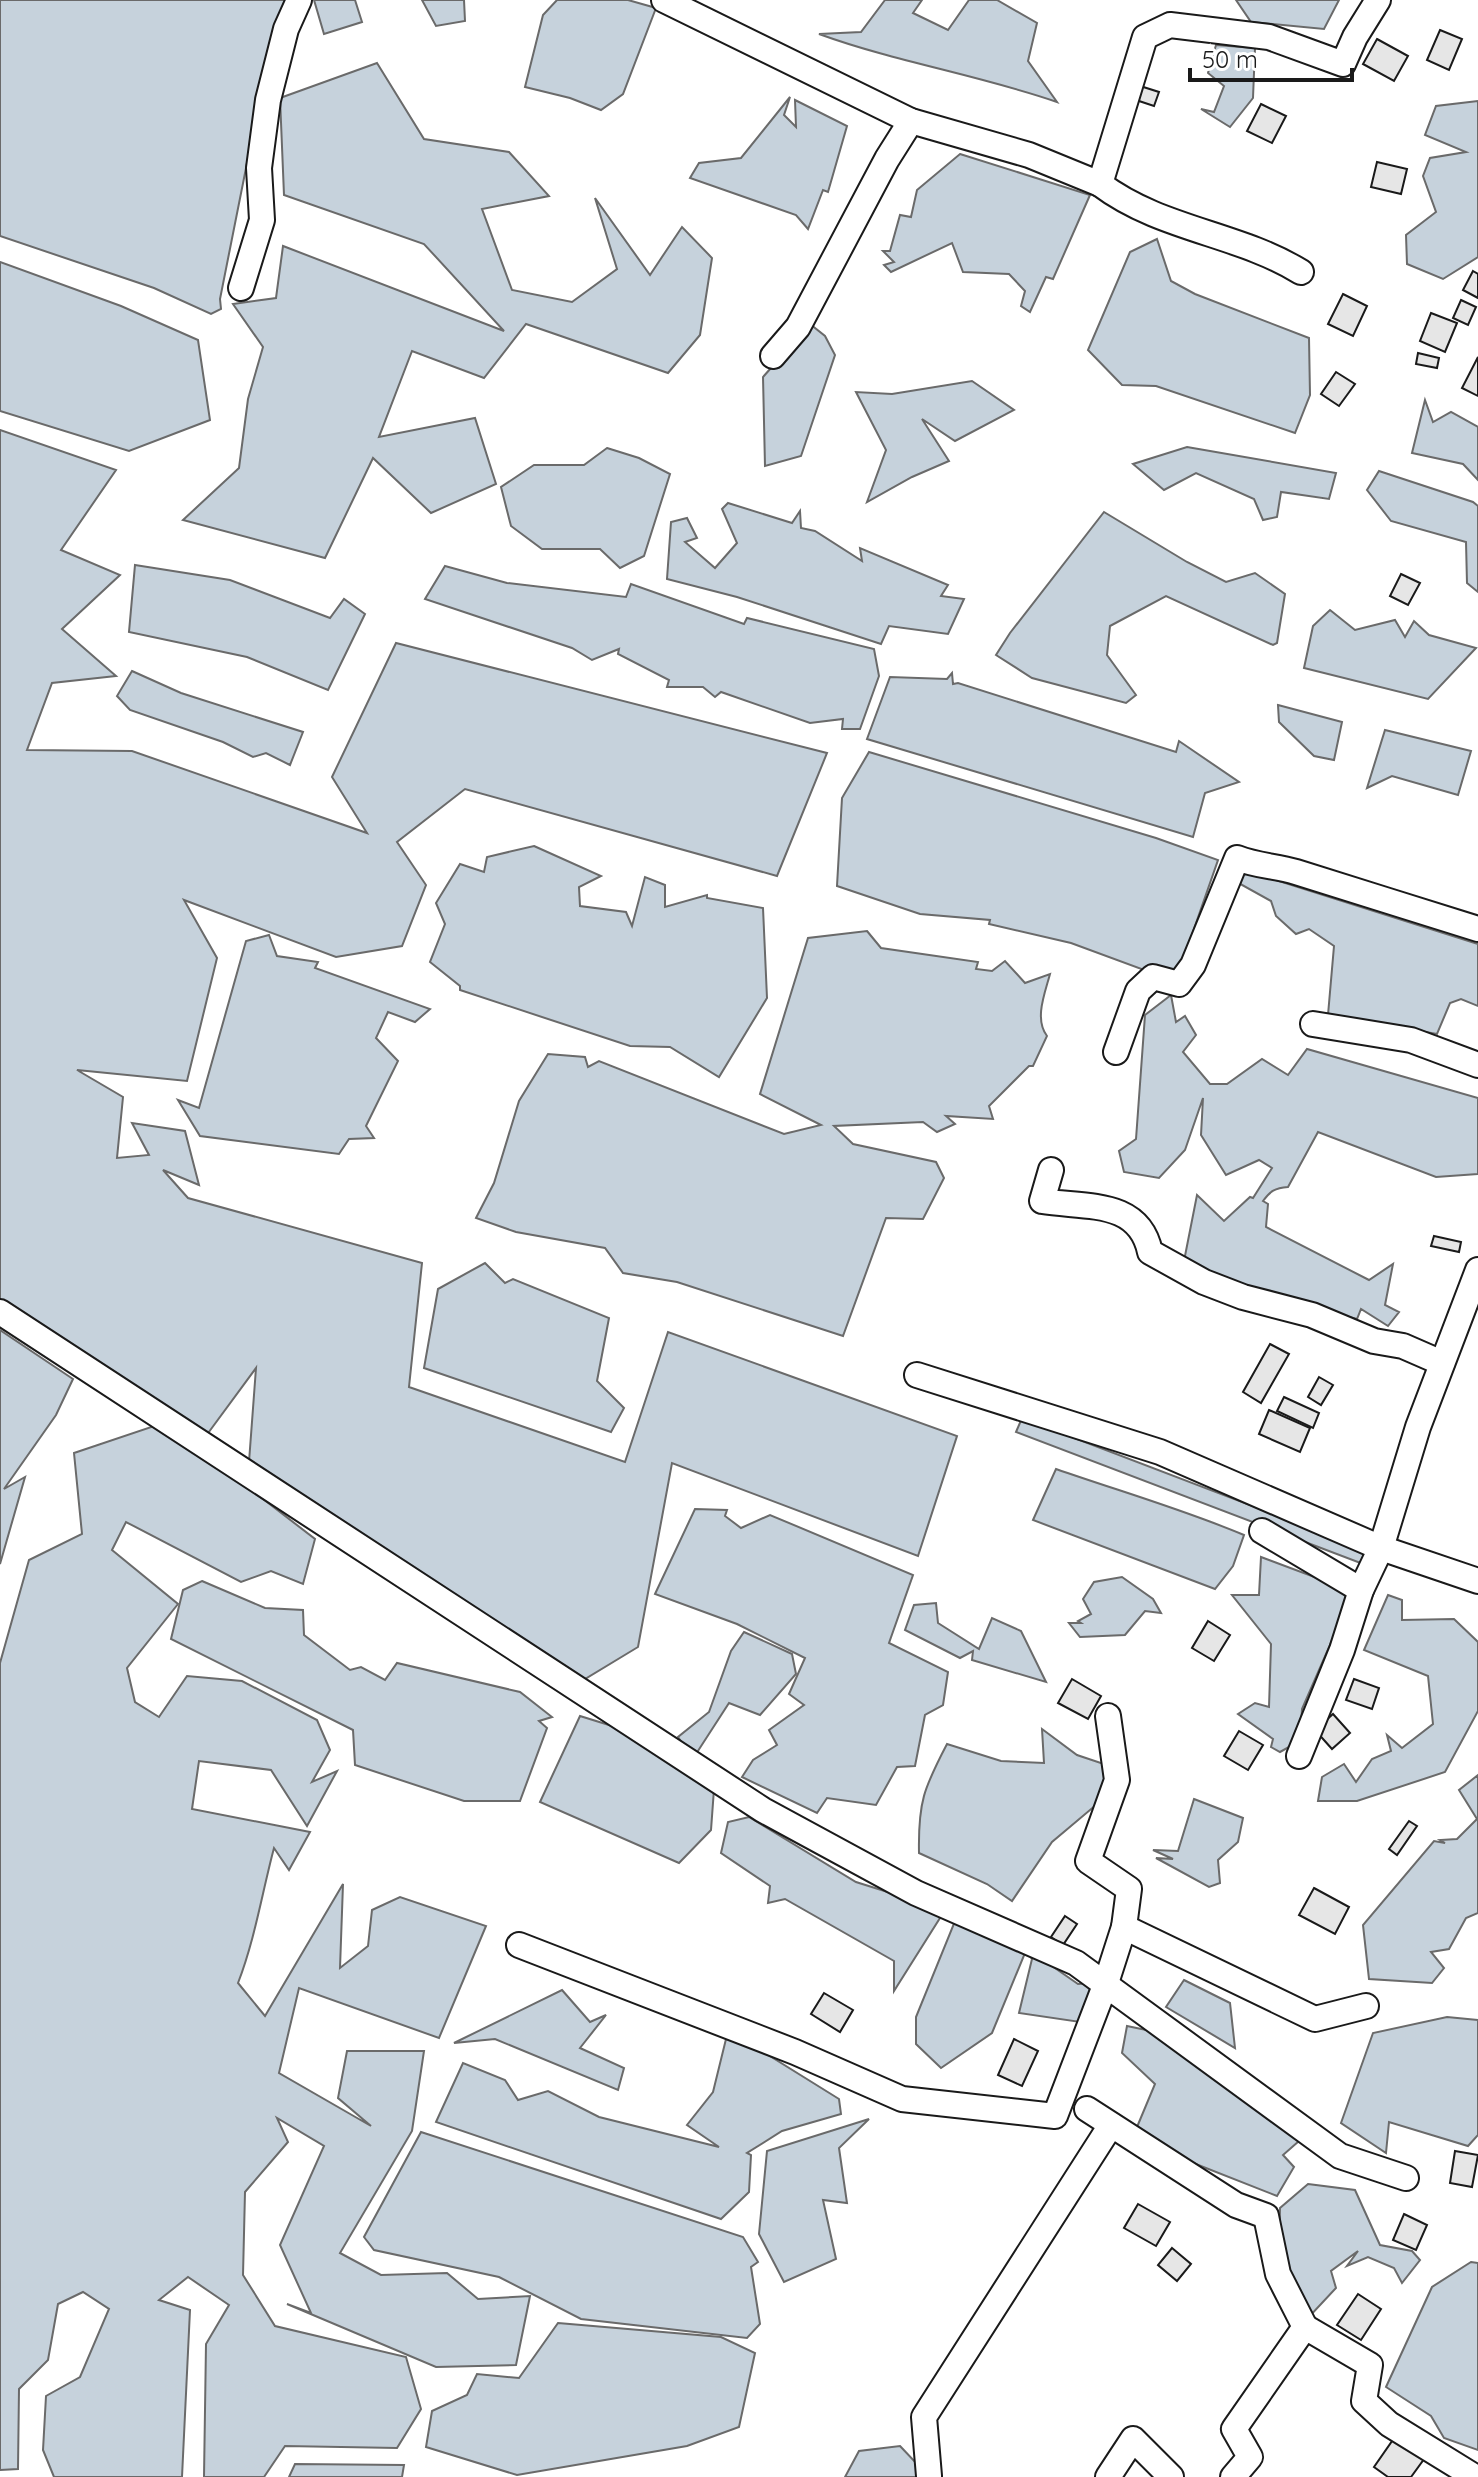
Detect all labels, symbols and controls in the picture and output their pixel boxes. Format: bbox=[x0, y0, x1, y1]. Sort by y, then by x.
scale bar bbox=[1190, 32, 1352, 82]
text: 50 m bbox=[1202, 44, 1258, 74]

